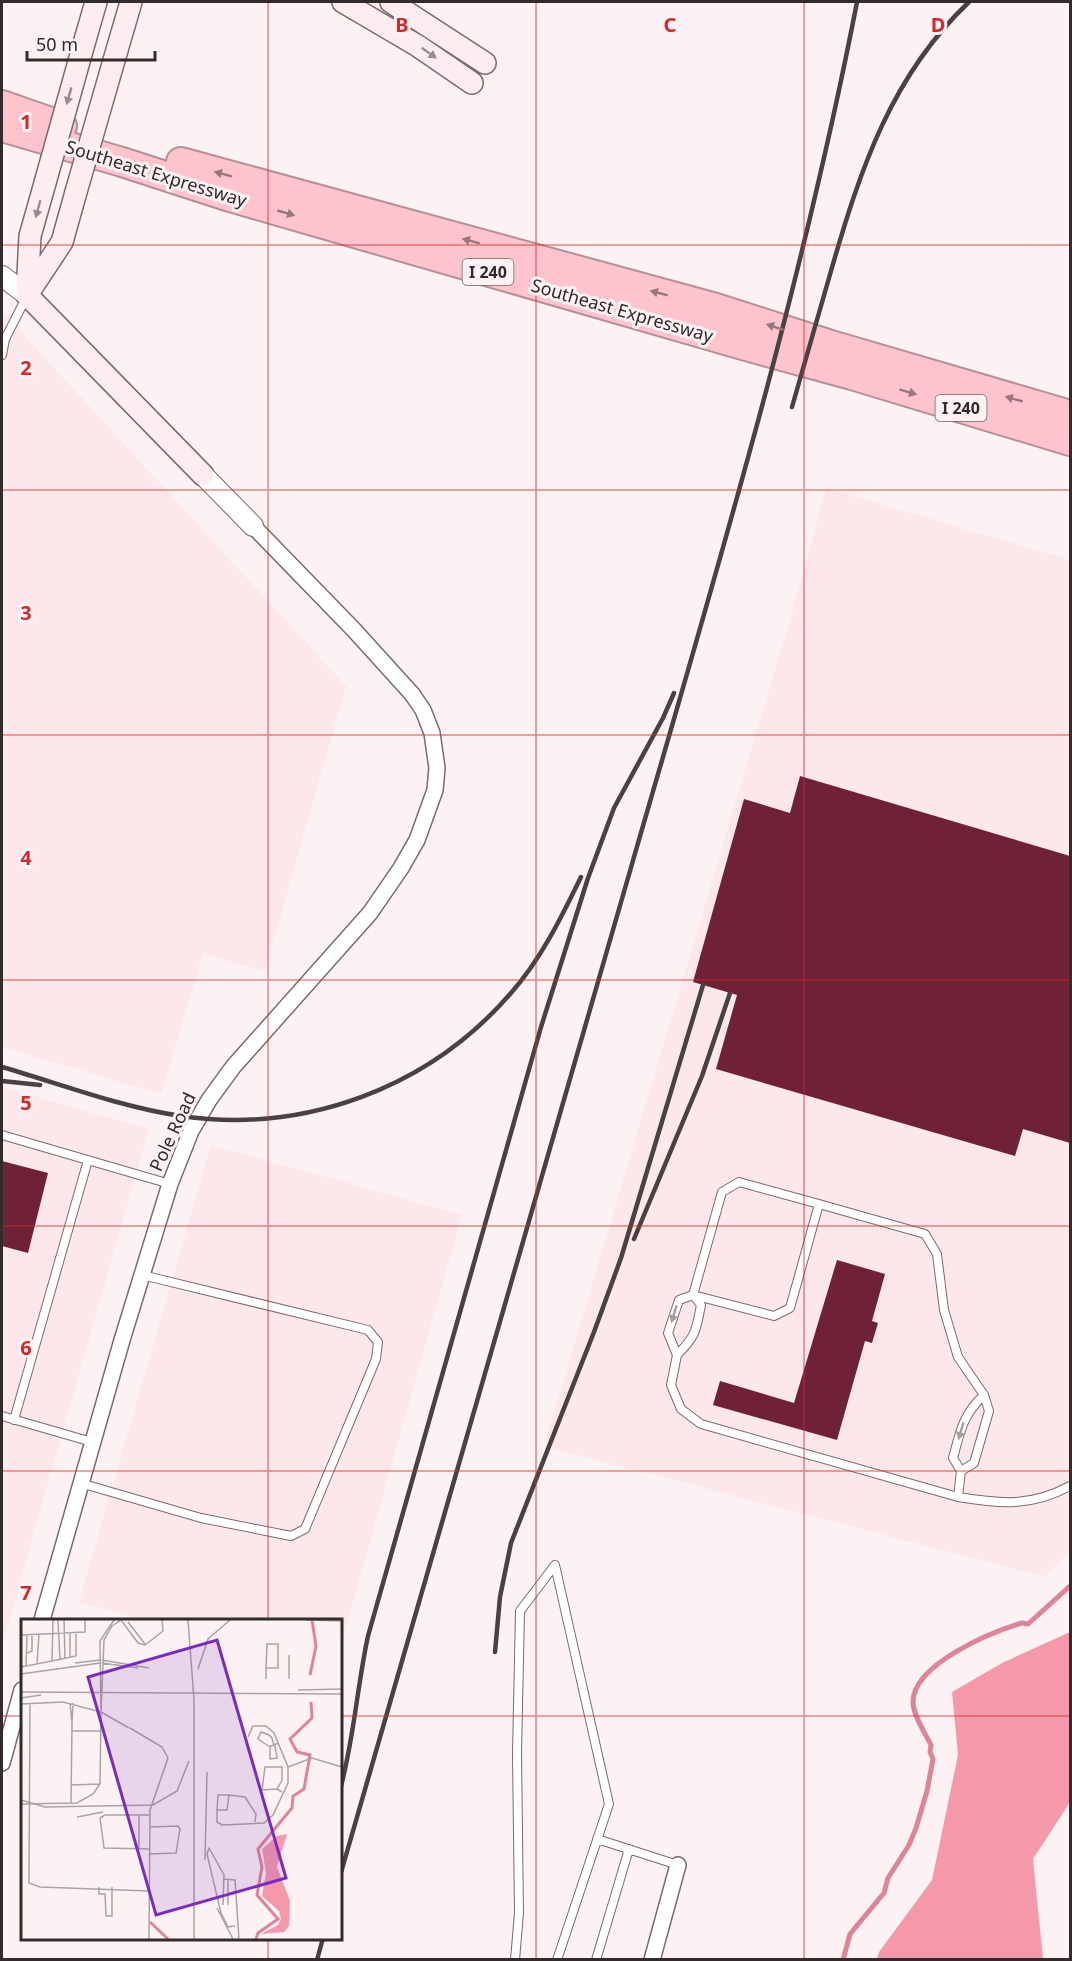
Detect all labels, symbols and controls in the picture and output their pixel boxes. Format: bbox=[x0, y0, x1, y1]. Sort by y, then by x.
text: B bbox=[395, 11, 409, 38]
text: C bbox=[664, 11, 677, 38]
text: D bbox=[931, 11, 945, 38]
scale bar bbox=[27, 24, 154, 62]
text: 50 m bbox=[36, 32, 78, 56]
one-way arrow bbox=[420, 47, 436, 59]
one-way arrow bbox=[64, 88, 73, 106]
text: 1 bbox=[20, 108, 32, 135]
street label: Southeast Expressway bbox=[63, 134, 251, 212]
one-way arrow bbox=[214, 168, 233, 178]
one-way arrow bbox=[32, 200, 42, 219]
one-way arrow bbox=[278, 209, 296, 218]
one-way arrow bbox=[462, 236, 480, 245]
road number: I 240 bbox=[462, 259, 514, 285]
street label: Southeast Expressway bbox=[529, 273, 717, 348]
one-way arrow bbox=[650, 287, 668, 297]
one-way arrow bbox=[766, 322, 784, 332]
text: 2 bbox=[20, 354, 32, 381]
one-way arrow bbox=[899, 388, 917, 397]
one-way arrow bbox=[1005, 394, 1023, 403]
road number: I 240 bbox=[936, 395, 986, 421]
text: 3 bbox=[20, 599, 32, 626]
text: 4 bbox=[20, 844, 32, 871]
street label: Pole Road bbox=[143, 1088, 201, 1175]
text: 5 bbox=[20, 1089, 32, 1116]
one-way arrow bbox=[669, 1305, 678, 1323]
text: 6 bbox=[20, 1334, 32, 1361]
one-way arrow bbox=[955, 1422, 965, 1440]
text: 7 bbox=[20, 1579, 32, 1606]
inset map bbox=[21, 1619, 342, 1940]

